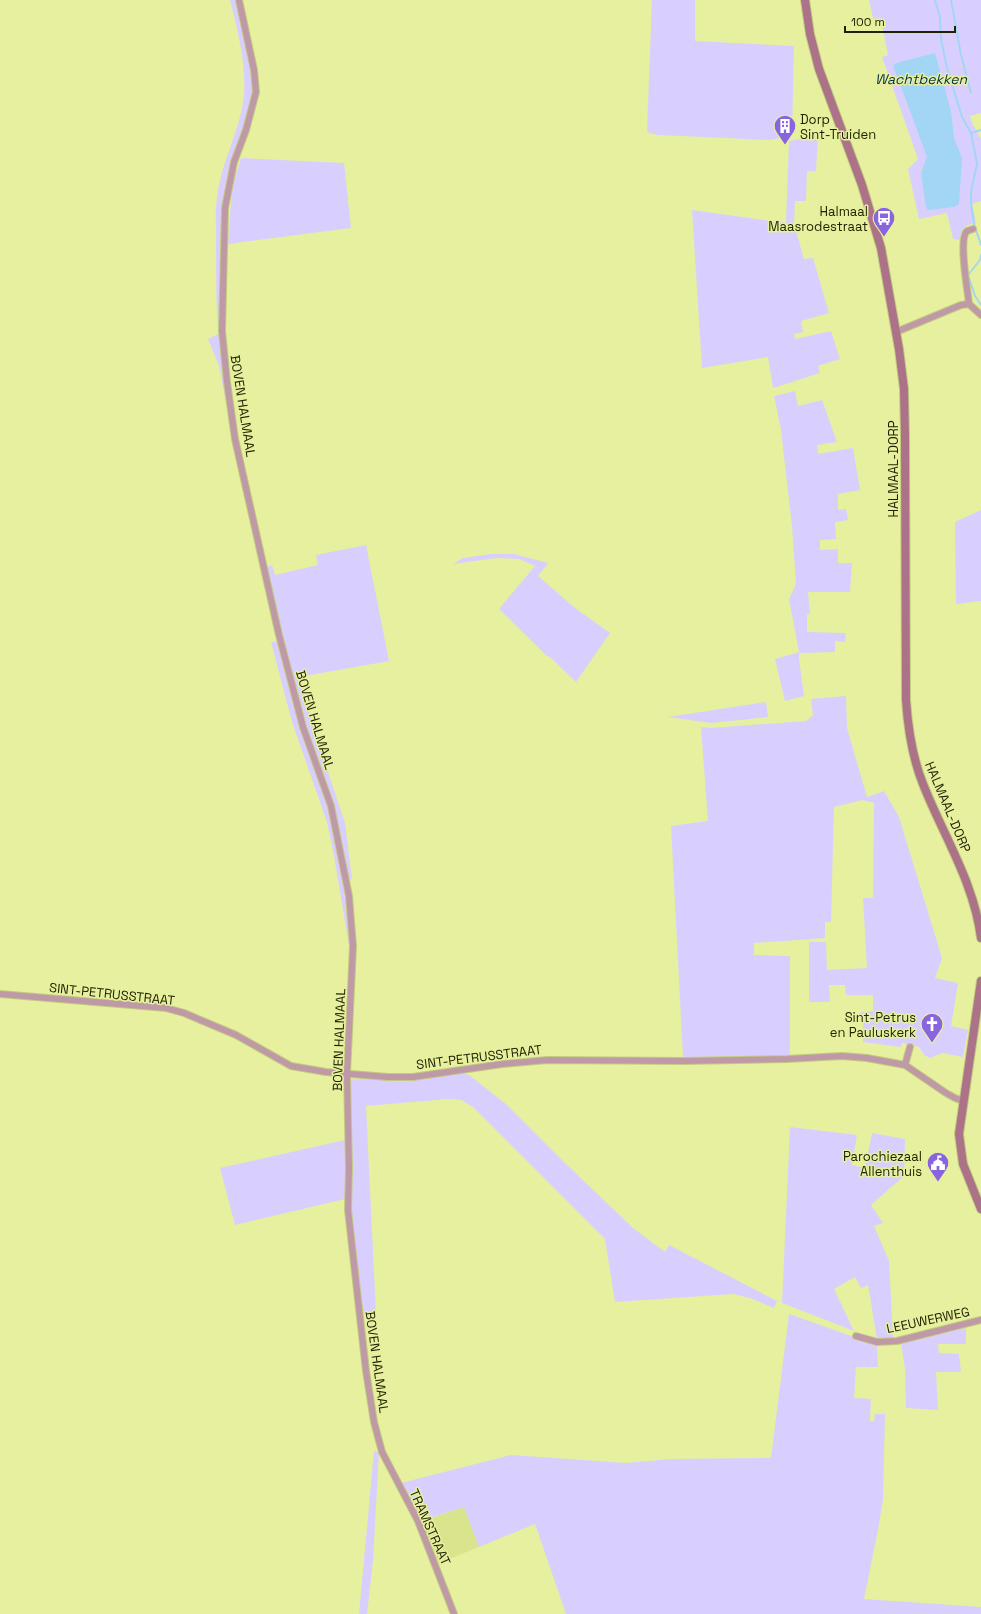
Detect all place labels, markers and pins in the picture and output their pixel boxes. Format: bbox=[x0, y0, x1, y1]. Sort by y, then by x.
place label: Dorp Sint-Truiden bbox=[800, 111, 876, 143]
building icon: Dorp Sint-Truiden bbox=[772, 113, 798, 146]
place label: Halmaal Maasrodestraat bbox=[768, 203, 868, 235]
bus stop icon: Halmaal Maasrodestraat bbox=[871, 205, 897, 238]
place label: Sint-Petrus en Pauluskerk bbox=[830, 1009, 916, 1041]
church icon: Sint-Petrus en Pauluskerk bbox=[919, 1011, 945, 1044]
place label: Parochiezaal Allenthuis bbox=[843, 1148, 922, 1180]
public building icon: Parochiezaal Allenthuis bbox=[925, 1150, 951, 1183]

